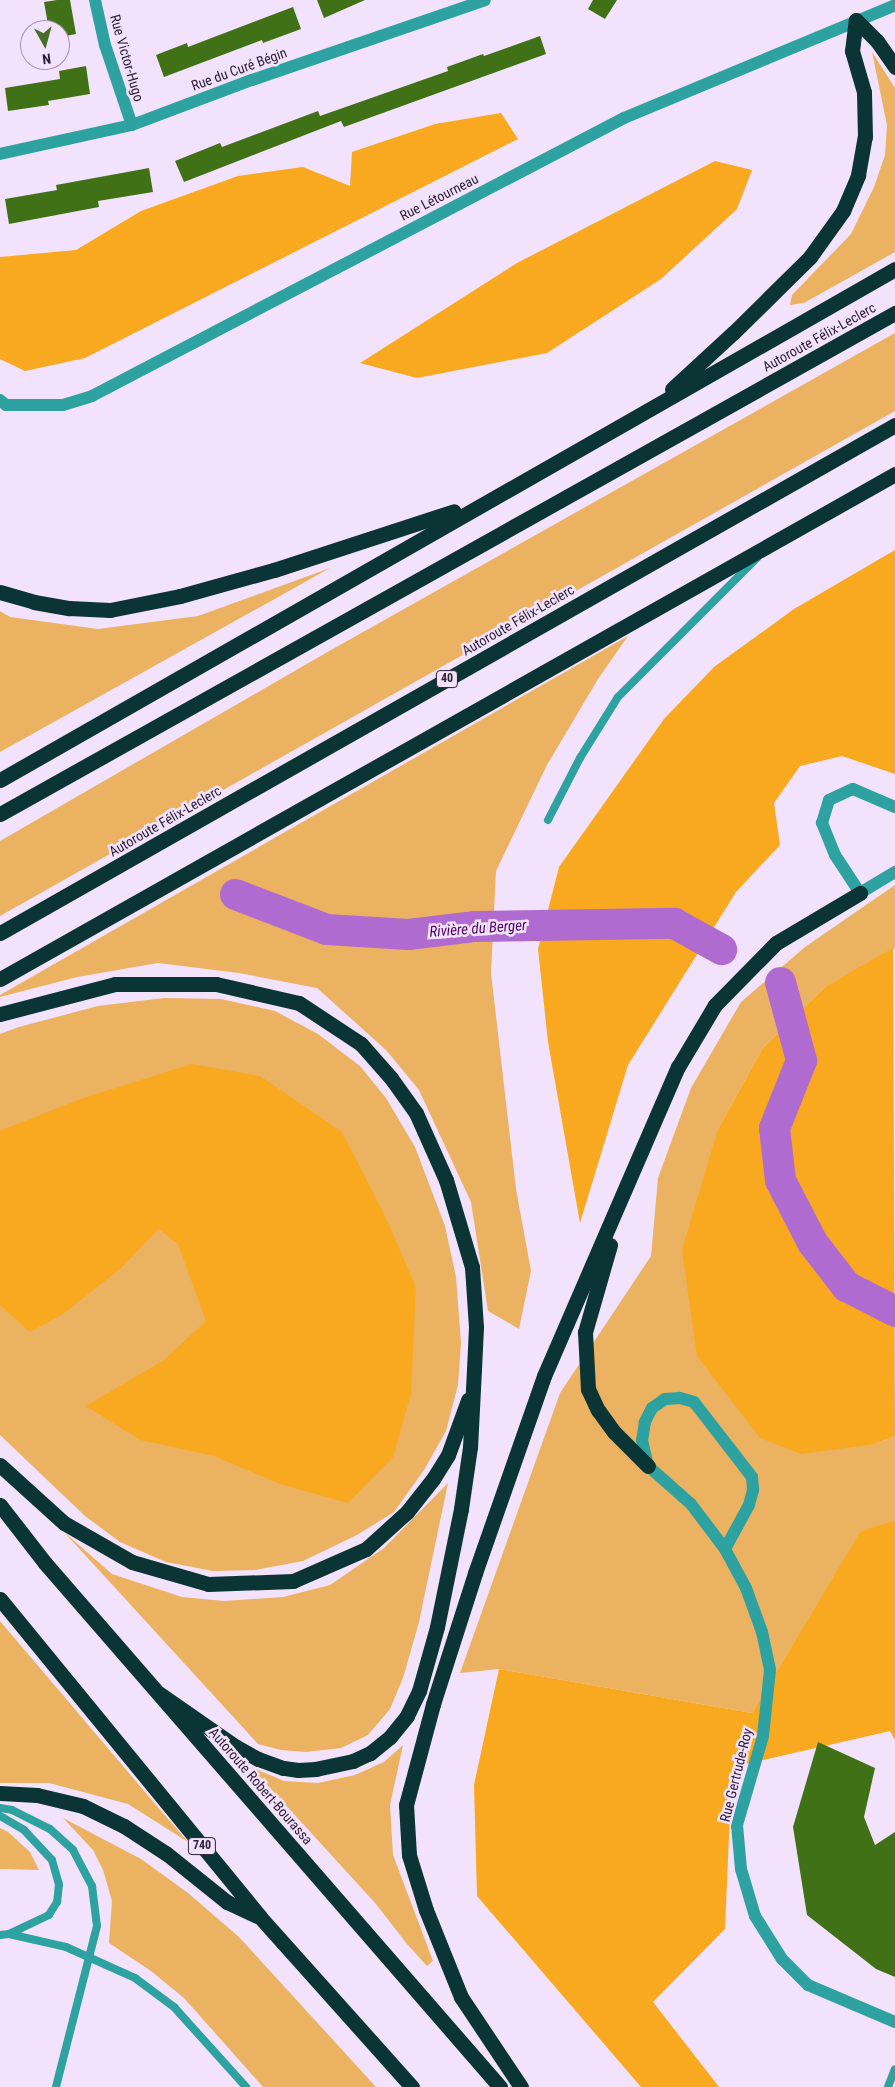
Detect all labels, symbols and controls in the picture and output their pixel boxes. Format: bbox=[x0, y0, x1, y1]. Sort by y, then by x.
street label: Rue Victor-Hugo bbox=[107, 13, 147, 103]
north arrow bbox=[20, 20, 70, 70]
street label: Rue du Curé Bégin bbox=[189, 44, 289, 94]
text: N bbox=[41, 50, 52, 67]
street label: Rue Létourneau bbox=[397, 170, 481, 224]
street label: Autoroute Félix-Leclerc bbox=[759, 299, 879, 375]
street label: Autoroute Félix-Leclerc bbox=[459, 581, 577, 659]
road number: 40 bbox=[436, 670, 458, 689]
street label: Autoroute Félix-Leclerc bbox=[106, 782, 224, 860]
water label: Rivière du Berger bbox=[429, 917, 527, 941]
street label: Autoroute Robert-Bourassa bbox=[206, 1724, 316, 1848]
street label: Rue Gertrude-Roy bbox=[716, 1727, 756, 1823]
road number: 740 bbox=[187, 1836, 217, 1855]

